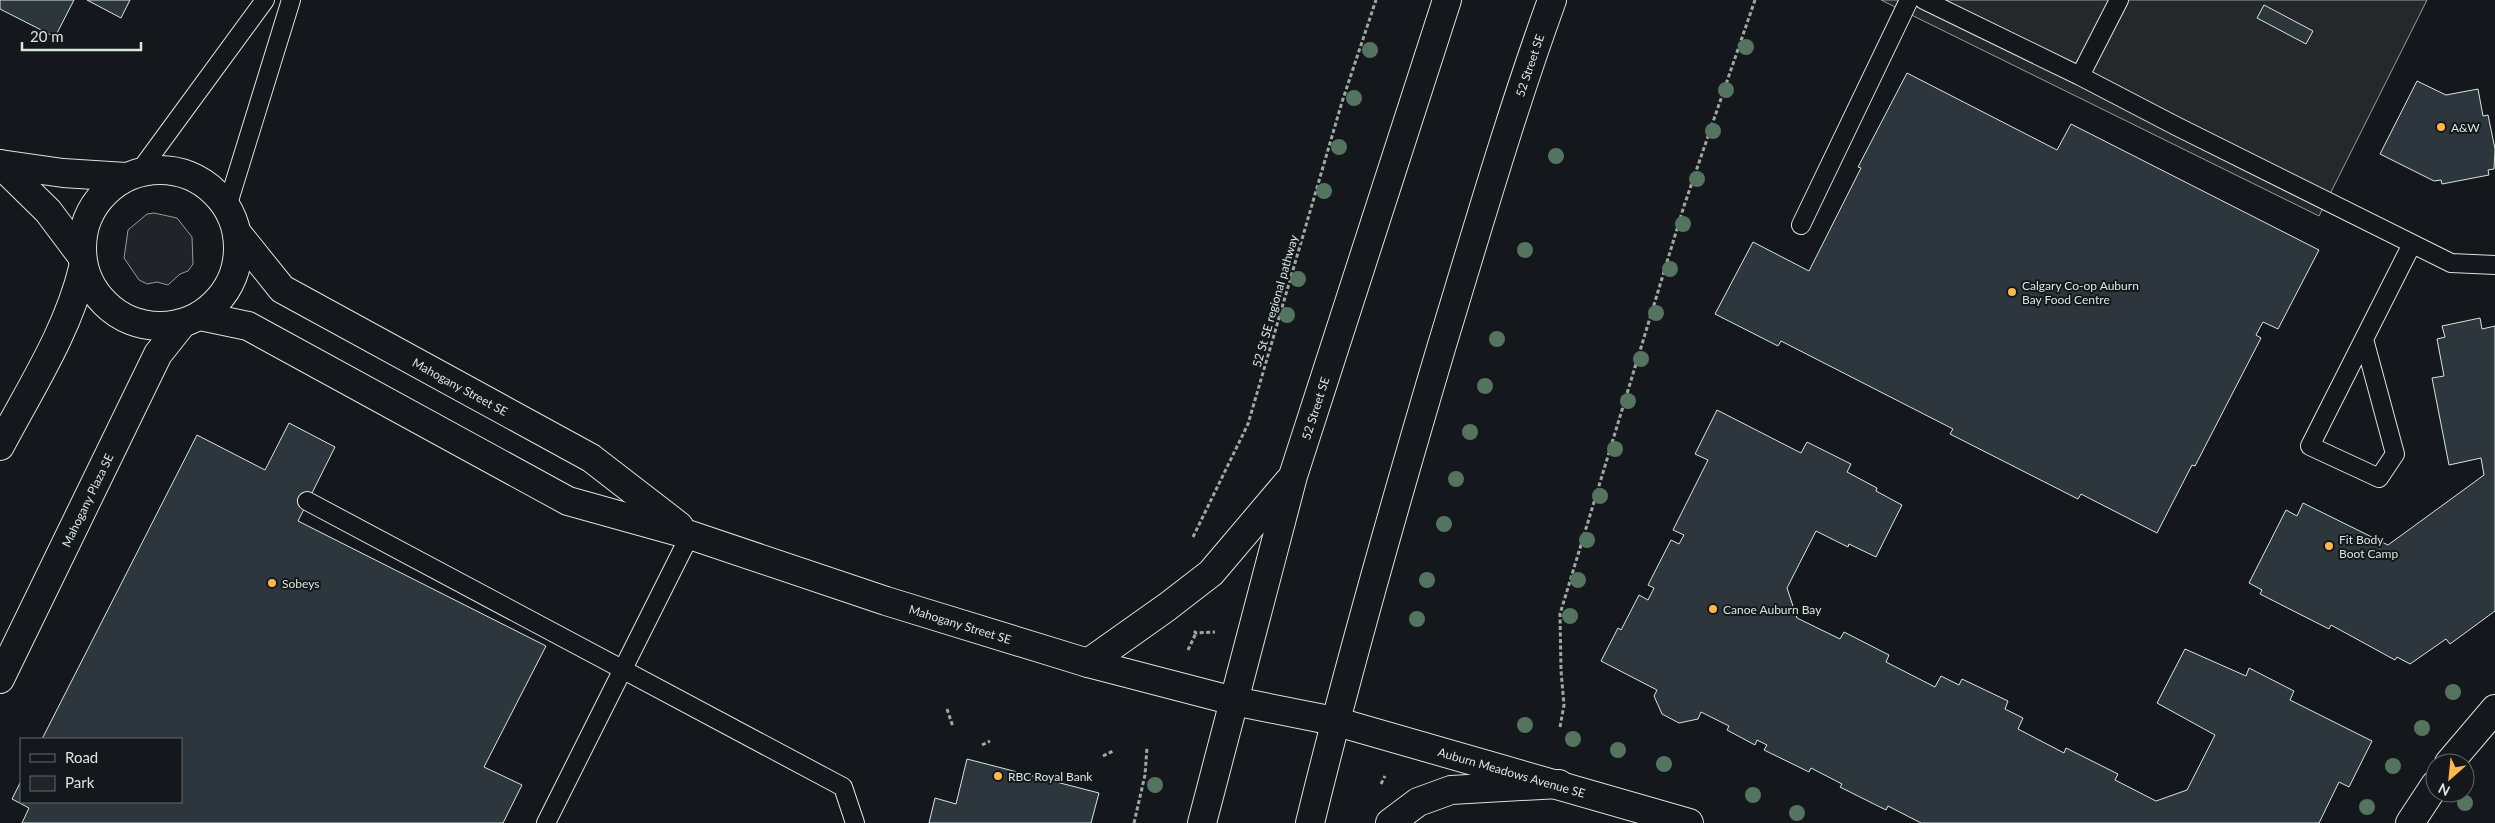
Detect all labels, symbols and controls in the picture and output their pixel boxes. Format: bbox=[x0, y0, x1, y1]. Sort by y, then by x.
scale bar bbox=[22, 20, 141, 52]
text: 20 m bbox=[30, 27, 64, 45]
street label: 52 Street SE bbox=[1512, 32, 1547, 98]
place label: A&W bbox=[2451, 120, 2480, 135]
marker: A&W bbox=[2435, 121, 2447, 133]
street label: 52 St SE regional pathway bbox=[1249, 232, 1301, 369]
place label: Calgary Co-op Auburn Bay Food Centre bbox=[2022, 278, 2139, 307]
marker: Calgary Co-op Auburn Bay Food Centre bbox=[2006, 286, 2018, 298]
street label: Mahogany Street SE bbox=[410, 354, 511, 419]
street label: 52 Street SE bbox=[1298, 375, 1332, 442]
street label: Mahogany Plaza SE bbox=[58, 451, 116, 549]
place label: Fit Body Boot Camp bbox=[2339, 532, 2398, 561]
marker: Fit Body Boot Camp bbox=[2323, 540, 2335, 552]
place label: Sobeys bbox=[282, 576, 319, 591]
marker: Sobeys bbox=[266, 577, 278, 589]
street label: Mahogany Street SE bbox=[907, 601, 1013, 647]
place label: Canoe Auburn Bay bbox=[1723, 602, 1822, 617]
marker: Canoe Auburn Bay bbox=[1707, 603, 1719, 615]
legend bbox=[20, 738, 182, 803]
street label: Auburn Meadows Avenue SE bbox=[1436, 744, 1587, 800]
text: Road bbox=[65, 748, 98, 766]
north arrow bbox=[2425, 753, 2475, 803]
place label: RBC Royal Bank bbox=[1008, 769, 1093, 784]
marker: RBC Royal Bank bbox=[992, 770, 1004, 782]
text: Park bbox=[65, 773, 95, 791]
text: N bbox=[2435, 780, 2453, 800]

